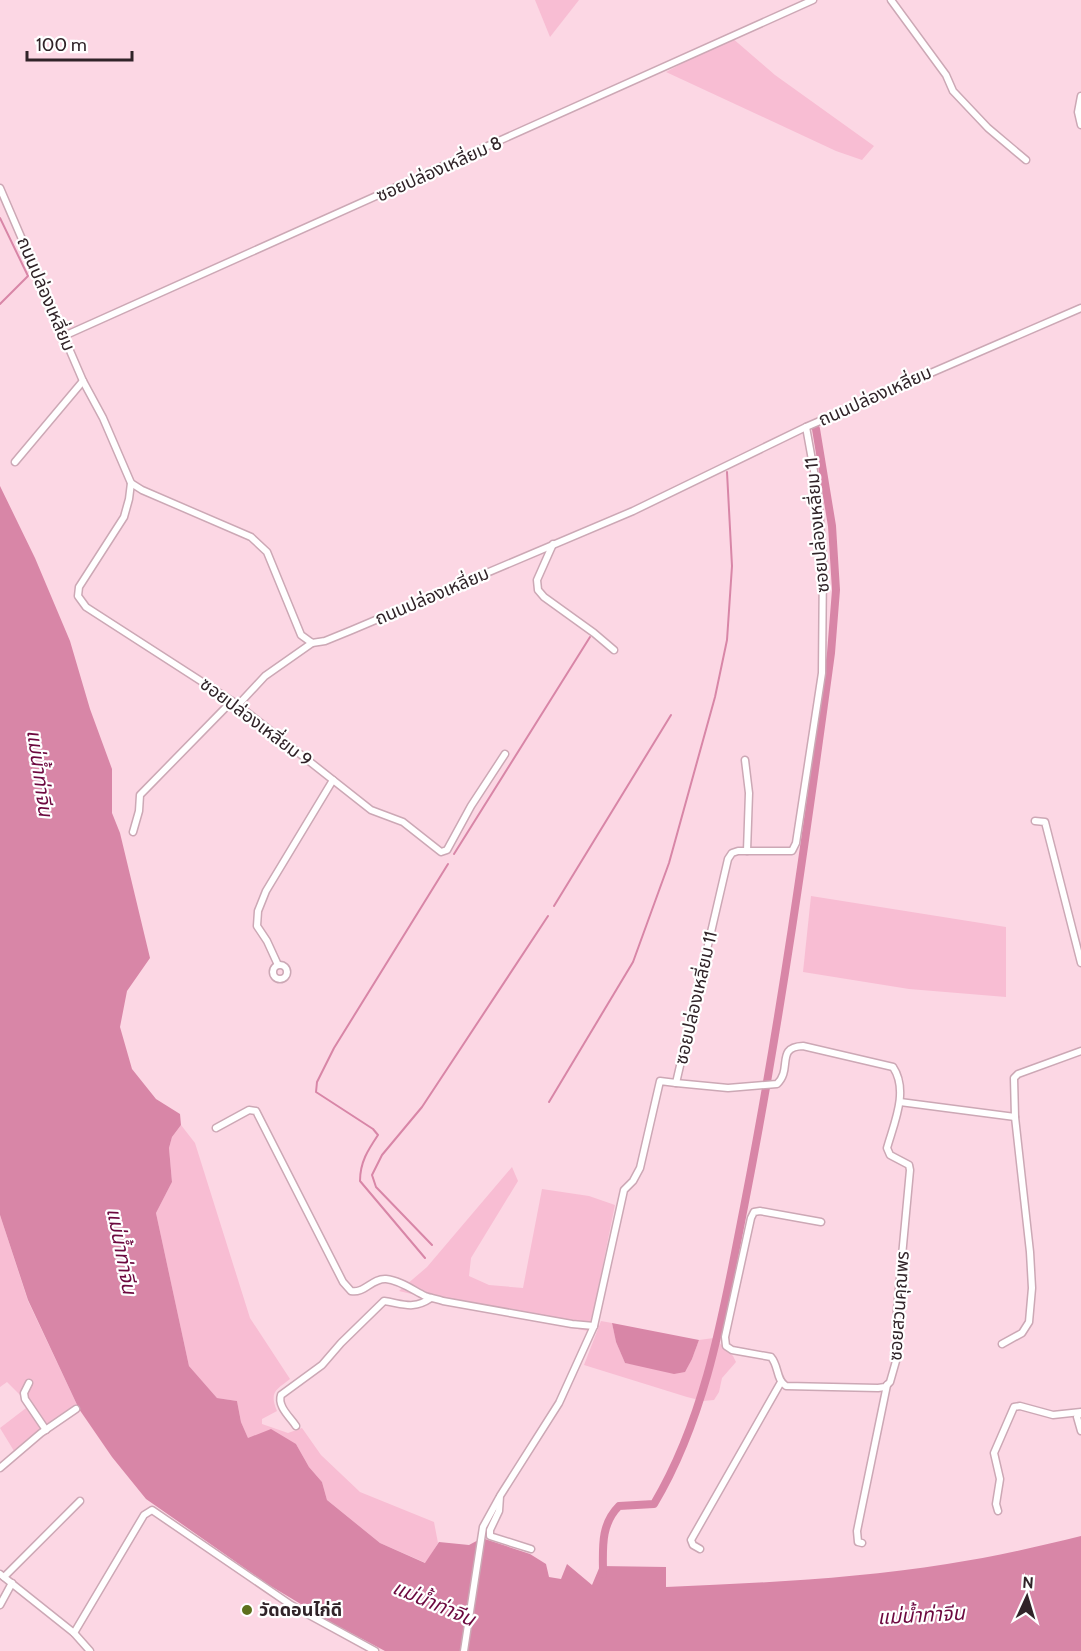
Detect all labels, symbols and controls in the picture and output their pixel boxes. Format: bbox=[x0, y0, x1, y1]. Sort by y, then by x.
scale bar bbox=[27, 24, 132, 62]
text: 100 m bbox=[36, 34, 87, 56]
street label: ซอยปล่องเหลี่ยม 8 bbox=[372, 130, 505, 207]
street label: ถนนปล่องเหลี่ยม bbox=[12, 233, 82, 354]
street label: ถนนปล่องเหลี่ยม bbox=[814, 359, 935, 431]
street label: ซอยปล่องเหลี่ยม 11 bbox=[798, 456, 834, 594]
street label: ถนนปล่องเหลี่ยม bbox=[371, 560, 492, 630]
street label: ซอยปล่องเหลี่ยม 9 bbox=[196, 671, 317, 771]
water label: แม่น้ำท่าจีน bbox=[22, 728, 60, 820]
street label: ซอยปล่องเหลี่ยม 11 bbox=[668, 929, 722, 1067]
water label: แม่น้ำท่าจีน bbox=[102, 1206, 144, 1298]
street label: ซอยสวนคุณพร bbox=[884, 1250, 914, 1362]
north arrow bbox=[997, 1567, 1057, 1627]
water label: แม่น้ำท่าจีน bbox=[389, 1573, 481, 1632]
text: N bbox=[1022, 1573, 1034, 1592]
place label: วัดดอนไก่ดี bbox=[259, 1599, 342, 1621]
water label: แม่น้ำท่าจีน bbox=[877, 1599, 967, 1629]
marker: วัดดอนไก่ดี bbox=[240, 1603, 254, 1617]

